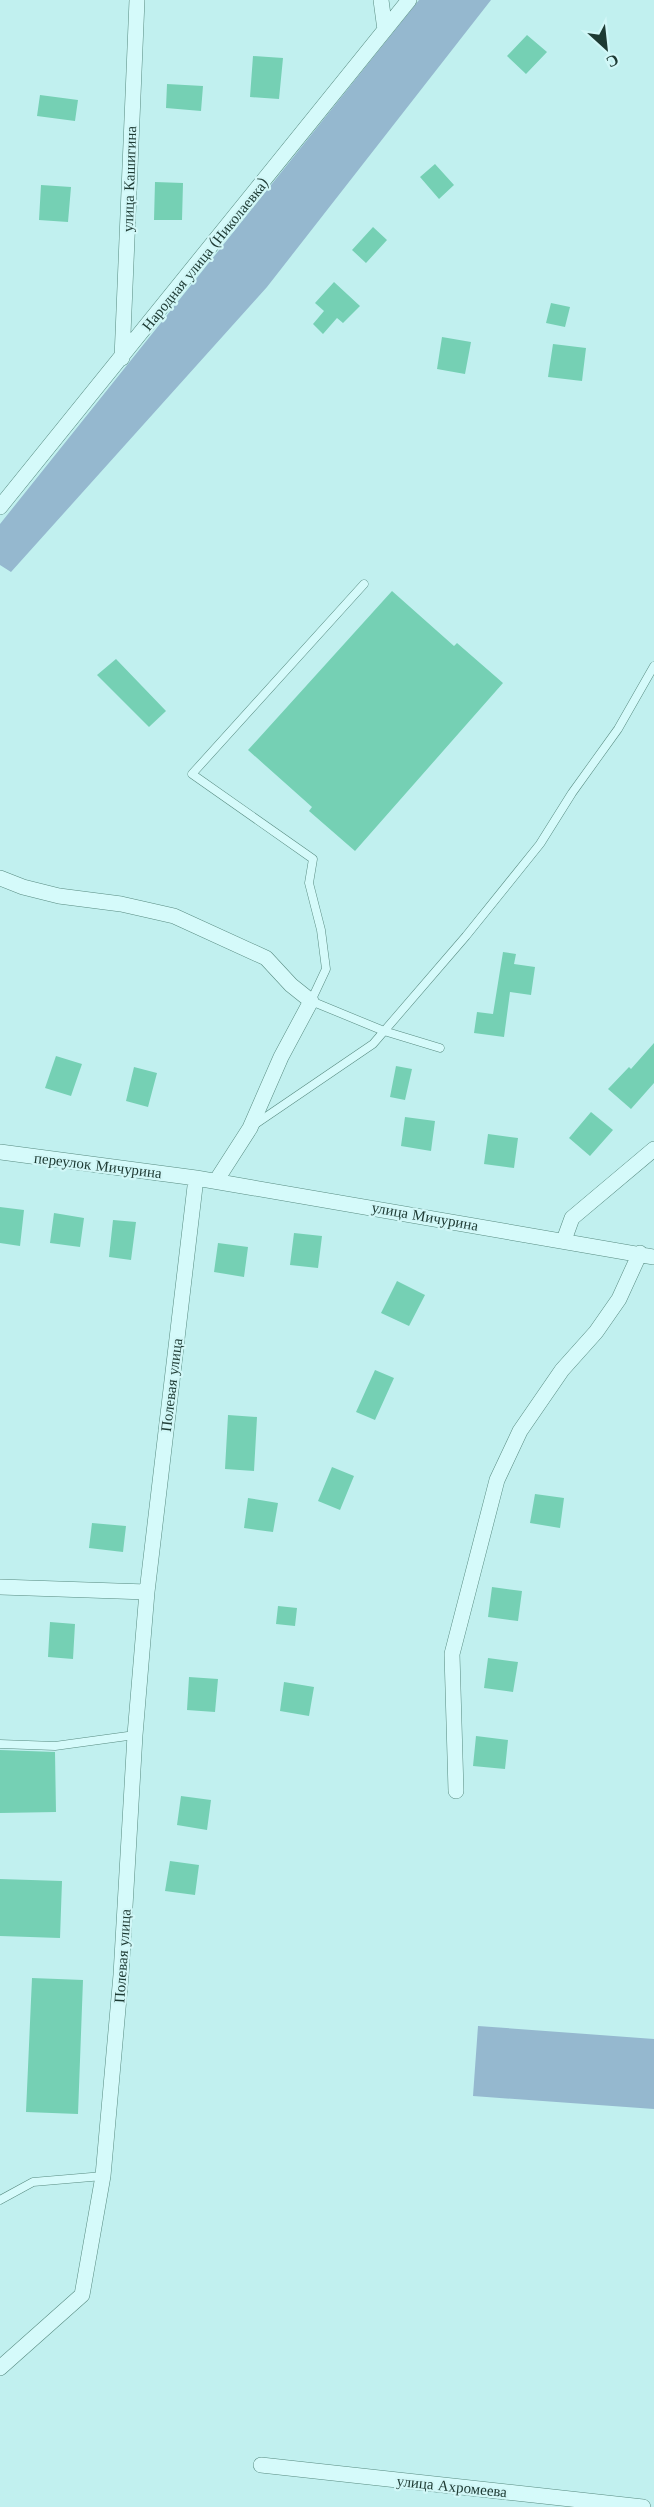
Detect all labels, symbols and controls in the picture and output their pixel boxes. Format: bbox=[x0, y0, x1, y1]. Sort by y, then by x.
north arrow bbox=[576, 18, 636, 78]
text: С bbox=[603, 50, 623, 73]
street label: улица Кашигина bbox=[118, 125, 140, 232]
street label: Народная улица (Николаевка) bbox=[137, 174, 273, 334]
street label: переулок Мичурина bbox=[33, 1148, 163, 1182]
street label: улица Мичурина bbox=[370, 1197, 480, 1235]
street label: Полевая улица bbox=[156, 1337, 186, 1433]
street label: Полевая улица bbox=[109, 1908, 135, 2004]
street label: улица Ахромеева bbox=[396, 2471, 508, 2501]

